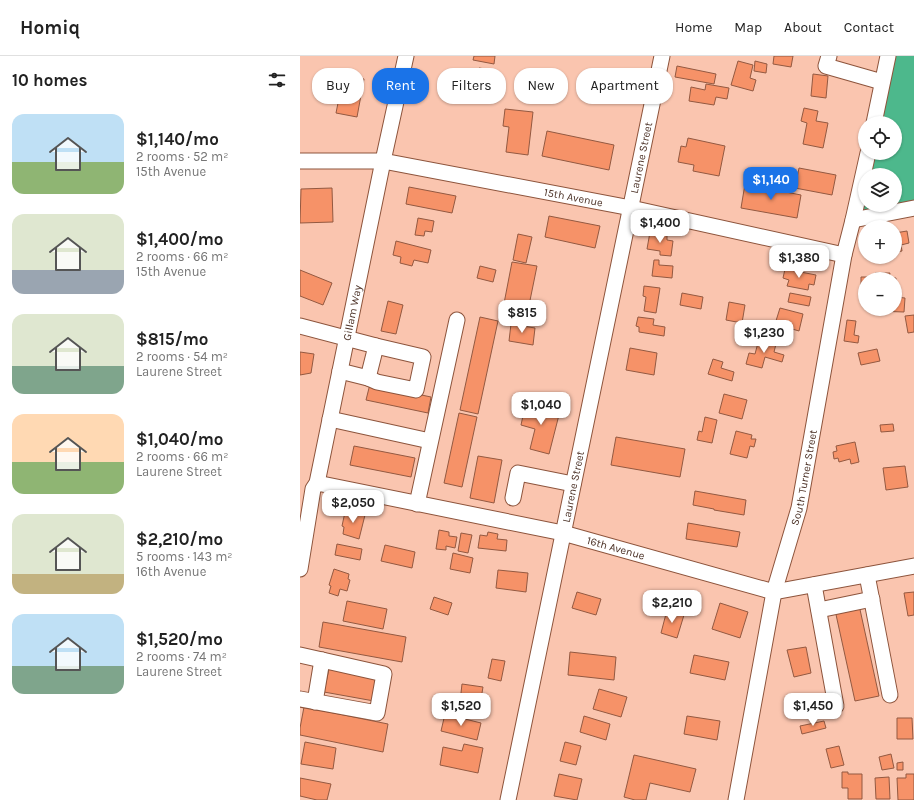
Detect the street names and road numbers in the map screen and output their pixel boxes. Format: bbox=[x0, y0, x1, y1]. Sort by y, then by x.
street label: Laurene Street bbox=[627, 121, 655, 195]
street label: 15th Avenue bbox=[543, 185, 604, 209]
street label: Gillam Way bbox=[340, 284, 364, 342]
street label: South Turner Street bbox=[788, 429, 819, 527]
street label: Laurene Street bbox=[559, 450, 587, 524]
street label: 16th Avenue bbox=[585, 534, 647, 562]

